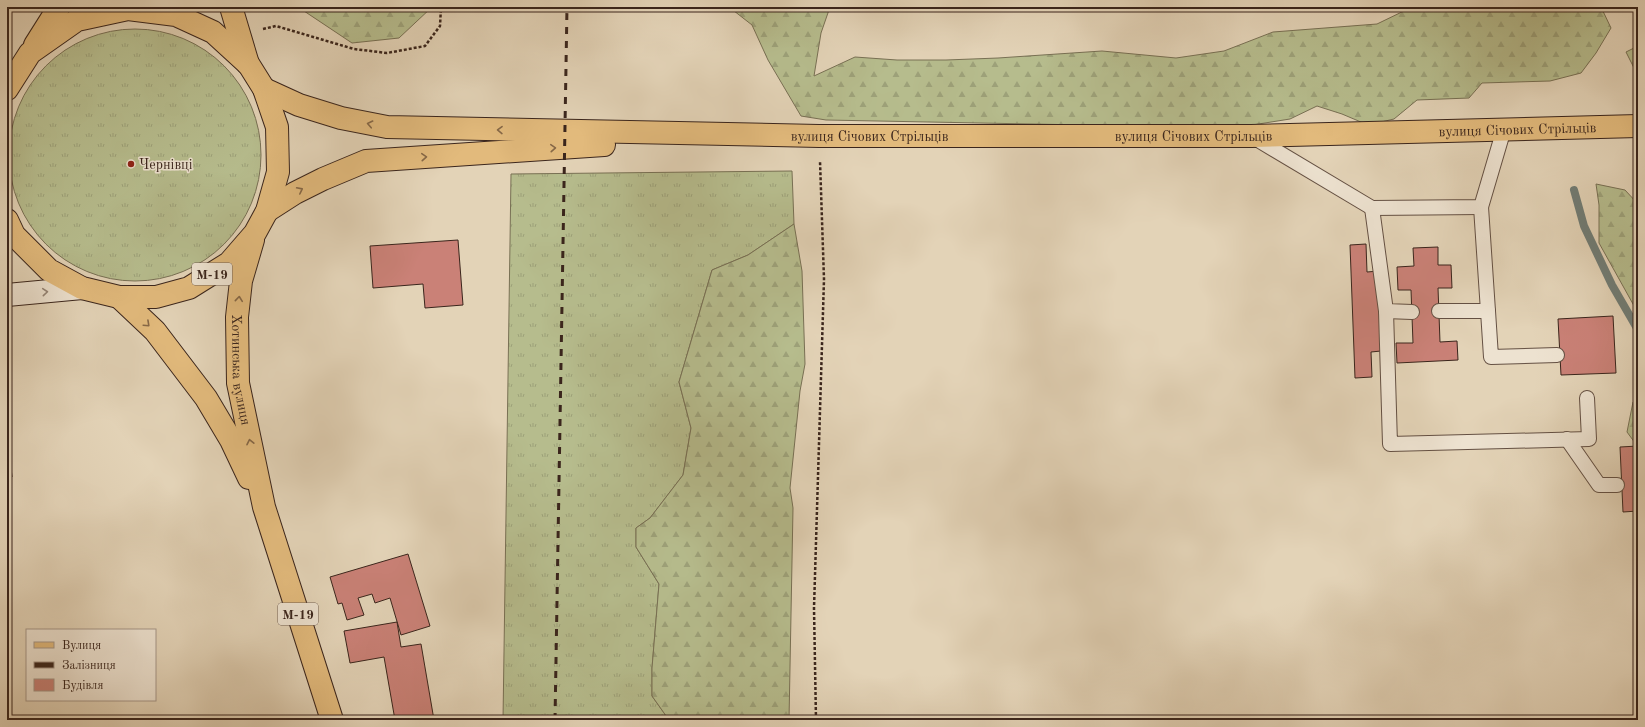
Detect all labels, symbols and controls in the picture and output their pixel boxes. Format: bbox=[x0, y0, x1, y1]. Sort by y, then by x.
one-way arrow bbox=[367, 120, 373, 129]
street label: вулиця Січових Стрільців bbox=[1439, 121, 1597, 139]
one-way arrow bbox=[497, 126, 503, 134]
street label: вулиця Січових Стрільців bbox=[791, 129, 949, 144]
street label: вулиця Січових Стрільців bbox=[1115, 129, 1273, 144]
one-way arrow bbox=[550, 144, 556, 153]
one-way arrow bbox=[421, 152, 427, 161]
place label: Чернівці bbox=[139, 158, 193, 172]
marker: Чернівці bbox=[126, 159, 136, 169]
one-way arrow bbox=[296, 187, 303, 195]
road number: М-19 bbox=[192, 263, 232, 285]
one-way arrow bbox=[42, 287, 48, 296]
one-way arrow bbox=[234, 296, 243, 302]
street label: Хотинська вулиця bbox=[229, 314, 253, 427]
one-way arrow bbox=[142, 319, 150, 327]
one-way arrow bbox=[246, 439, 254, 445]
road number: М-19 bbox=[278, 603, 318, 625]
legend bbox=[26, 629, 156, 701]
text: Вулиця bbox=[62, 640, 101, 652]
text: Залізниця bbox=[62, 659, 116, 672]
text: Будівля bbox=[62, 679, 104, 692]

